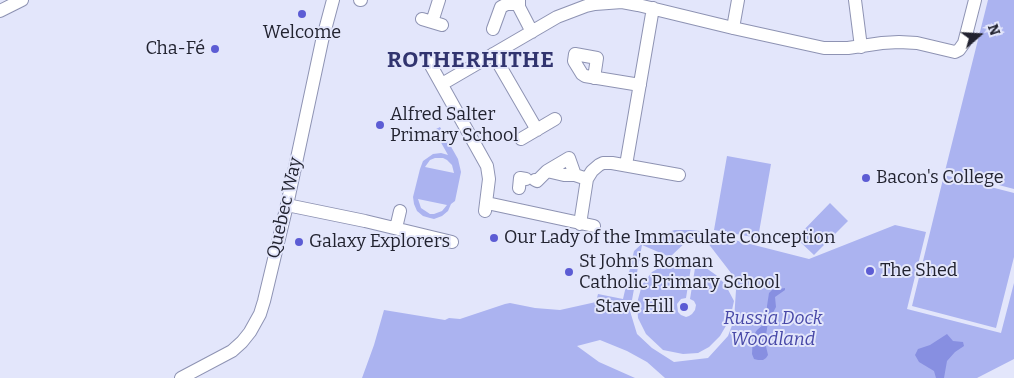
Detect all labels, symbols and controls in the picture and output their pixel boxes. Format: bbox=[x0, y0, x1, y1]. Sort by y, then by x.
marker: Welcome bbox=[296, 8, 308, 20]
north arrow bbox=[954, 10, 1004, 60]
place label: Welcome bbox=[263, 22, 341, 44]
text: N bbox=[984, 22, 1003, 38]
place label: Cha-Fé bbox=[145, 38, 205, 60]
marker: Cha-Fé bbox=[209, 43, 221, 55]
district label: ROTHERHITHE bbox=[386, 48, 556, 74]
place label: Alfred Salter Primary School bbox=[390, 104, 519, 146]
marker: Alfred Salter Primary School bbox=[374, 119, 386, 131]
street label: Quebec Way bbox=[263, 155, 307, 261]
place label: Bacon's College bbox=[876, 167, 1004, 189]
marker: Bacon's College bbox=[860, 172, 872, 184]
place label: Our Lady of the Immaculate Conception bbox=[504, 227, 835, 249]
place label: Galaxy Explorers bbox=[309, 231, 450, 253]
marker: Our Lady of the Immaculate Conception bbox=[488, 232, 500, 244]
marker: Galaxy Explorers bbox=[293, 236, 305, 248]
place label: St John's Roman Catholic Primary School bbox=[579, 251, 780, 294]
place label: The Shed bbox=[880, 260, 957, 282]
marker: The Shed bbox=[864, 265, 876, 277]
marker: St John's Roman Catholic Primary School bbox=[563, 266, 575, 278]
place label: Stave Hill bbox=[595, 296, 674, 318]
marker: Stave Hill bbox=[678, 301, 690, 313]
park label: Russia Dock Woodland bbox=[723, 308, 823, 350]

